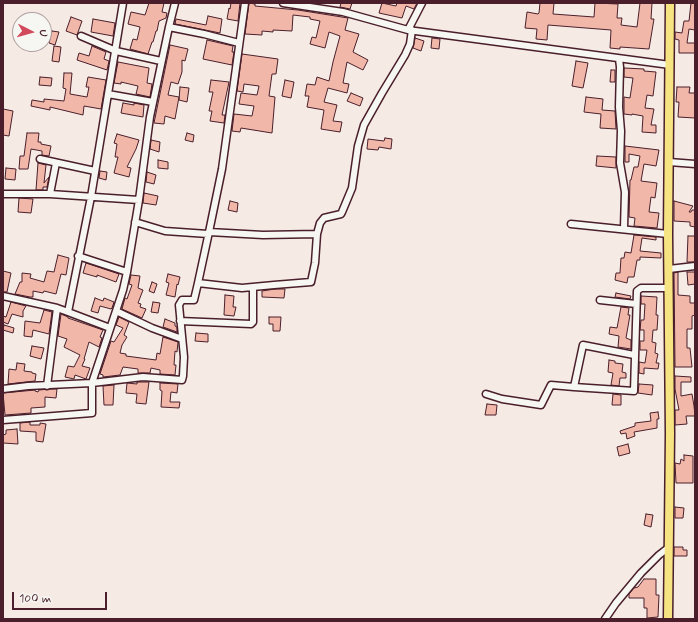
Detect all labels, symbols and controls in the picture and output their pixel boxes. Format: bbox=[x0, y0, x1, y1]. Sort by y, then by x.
north arrow bbox=[12, 12, 52, 52]
text: U bbox=[36, 29, 50, 37]
scale bar bbox=[14, 584, 109, 610]
text: 100 m bbox=[19, 591, 51, 607]

